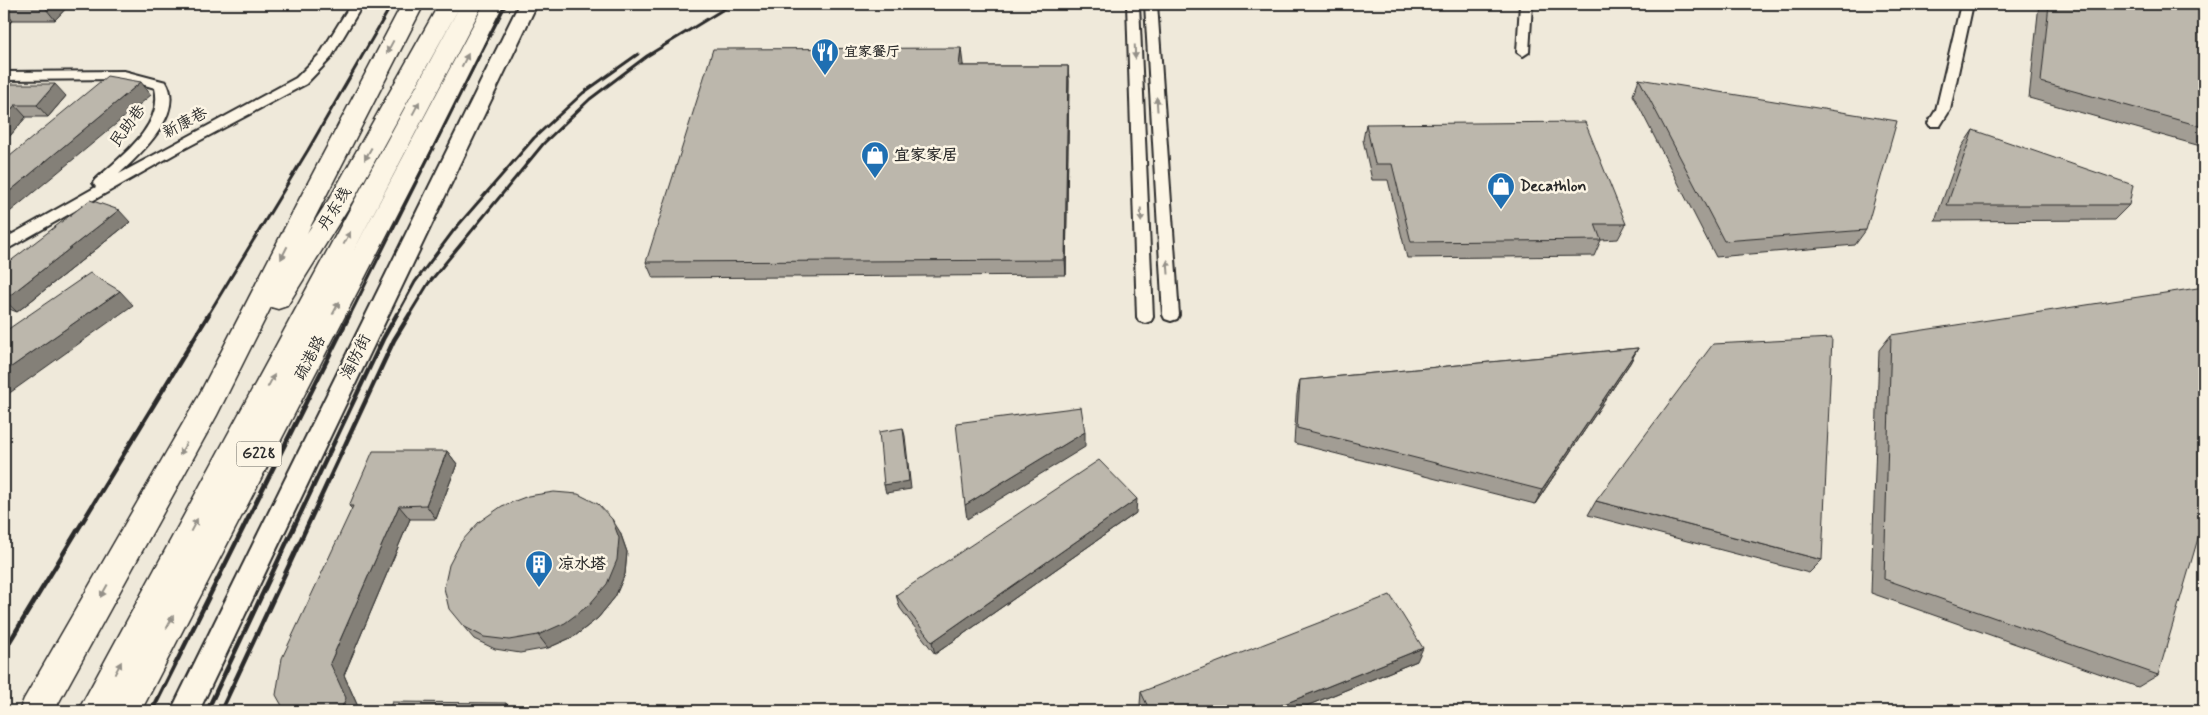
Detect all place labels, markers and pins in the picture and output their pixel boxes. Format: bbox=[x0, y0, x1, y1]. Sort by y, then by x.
restaurant icon: 宜家餐厅 bbox=[810, 37, 840, 76]
place label: 宜家餐厅 bbox=[844, 43, 900, 61]
shop icon: 宜家家居 bbox=[860, 140, 890, 179]
place label: 宜家家居 bbox=[894, 145, 958, 166]
shop icon: Decathlon bbox=[1486, 171, 1516, 210]
place label: Decathlon bbox=[1520, 176, 1587, 197]
building icon: 凉水塔 bbox=[524, 549, 554, 588]
place label: 凉水塔 bbox=[558, 554, 606, 575]

